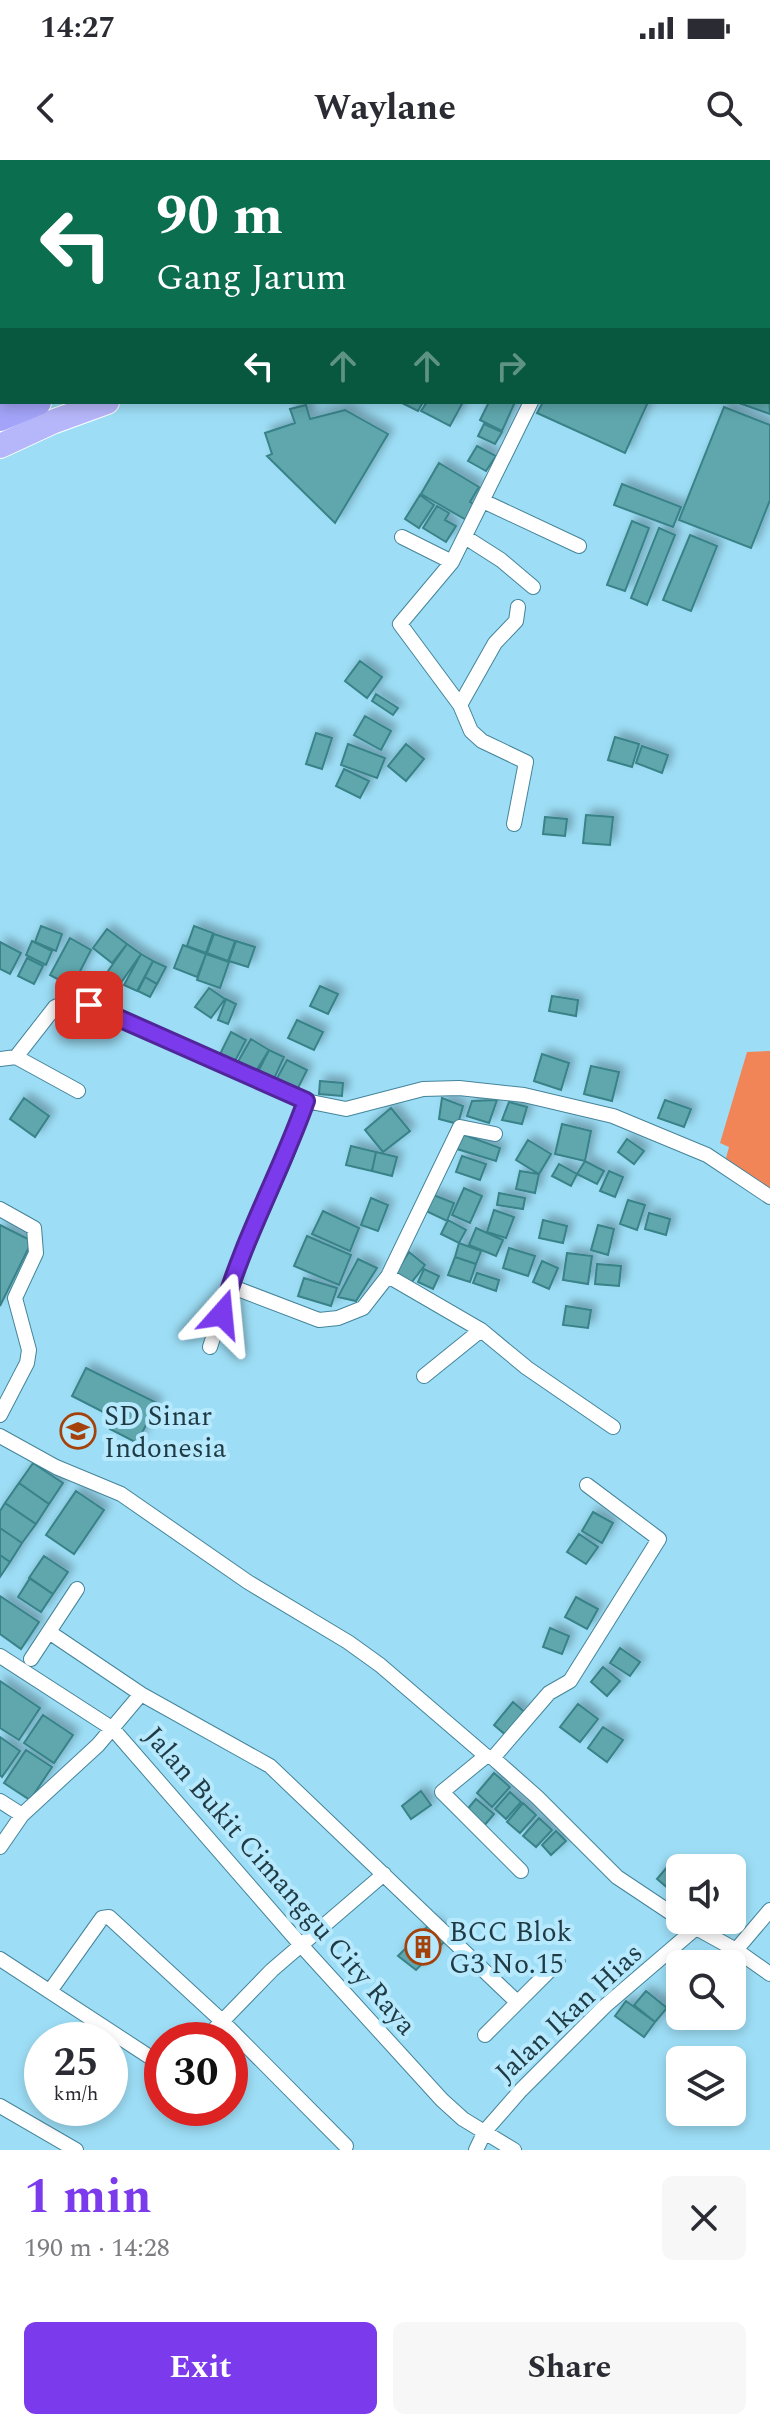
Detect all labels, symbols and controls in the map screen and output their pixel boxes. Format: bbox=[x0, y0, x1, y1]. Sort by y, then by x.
text: 14:27 bbox=[40, 5, 115, 51]
text: Waylane bbox=[314, 81, 456, 136]
icon: back bbox=[24, 86, 68, 130]
icon: search bbox=[702, 86, 746, 130]
text: 90 m bbox=[156, 174, 283, 259]
icon: left bbox=[24, 192, 128, 296]
text: Gang Jarum bbox=[156, 251, 347, 306]
icon: left bbox=[237, 344, 281, 388]
icon: ahead bbox=[321, 344, 365, 388]
icon: ahead bbox=[405, 344, 449, 388]
icon: right bbox=[489, 344, 533, 388]
pin bbox=[55, 971, 123, 1039]
icon: arrive bbox=[67, 983, 111, 1027]
position arrow bbox=[180, 1272, 264, 1356]
place label: SD Sinar Indonesia bbox=[104, 1395, 227, 1470]
school or university icon: SD Sinar Indonesia bbox=[59, 1412, 97, 1450]
street label: Jalan Bukit Cimanggu City Raya bbox=[133, 1717, 427, 2046]
map controls bbox=[666, 1854, 746, 2126]
button: sound bbox=[666, 1854, 746, 1934]
place label: BCC Blok G3 No.15 bbox=[449, 1911, 572, 1986]
building icon: BCC Blok G3 No.15 bbox=[404, 1928, 442, 1966]
street label: Jalan Ikan Hias bbox=[485, 1933, 653, 2093]
button: search bbox=[666, 1950, 746, 2030]
speed limit sign: 30 bbox=[144, 2022, 248, 2126]
text: 25 bbox=[54, 2033, 98, 2094]
button: layers bbox=[666, 2046, 746, 2126]
text: km/h bbox=[54, 2079, 99, 2109]
text: 1 min bbox=[24, 2161, 152, 2234]
button: close bbox=[662, 2176, 746, 2260]
text: 190 m · 14:28 bbox=[24, 2228, 170, 2268]
button: Exit bbox=[24, 2322, 377, 2414]
button: Share bbox=[393, 2322, 746, 2414]

